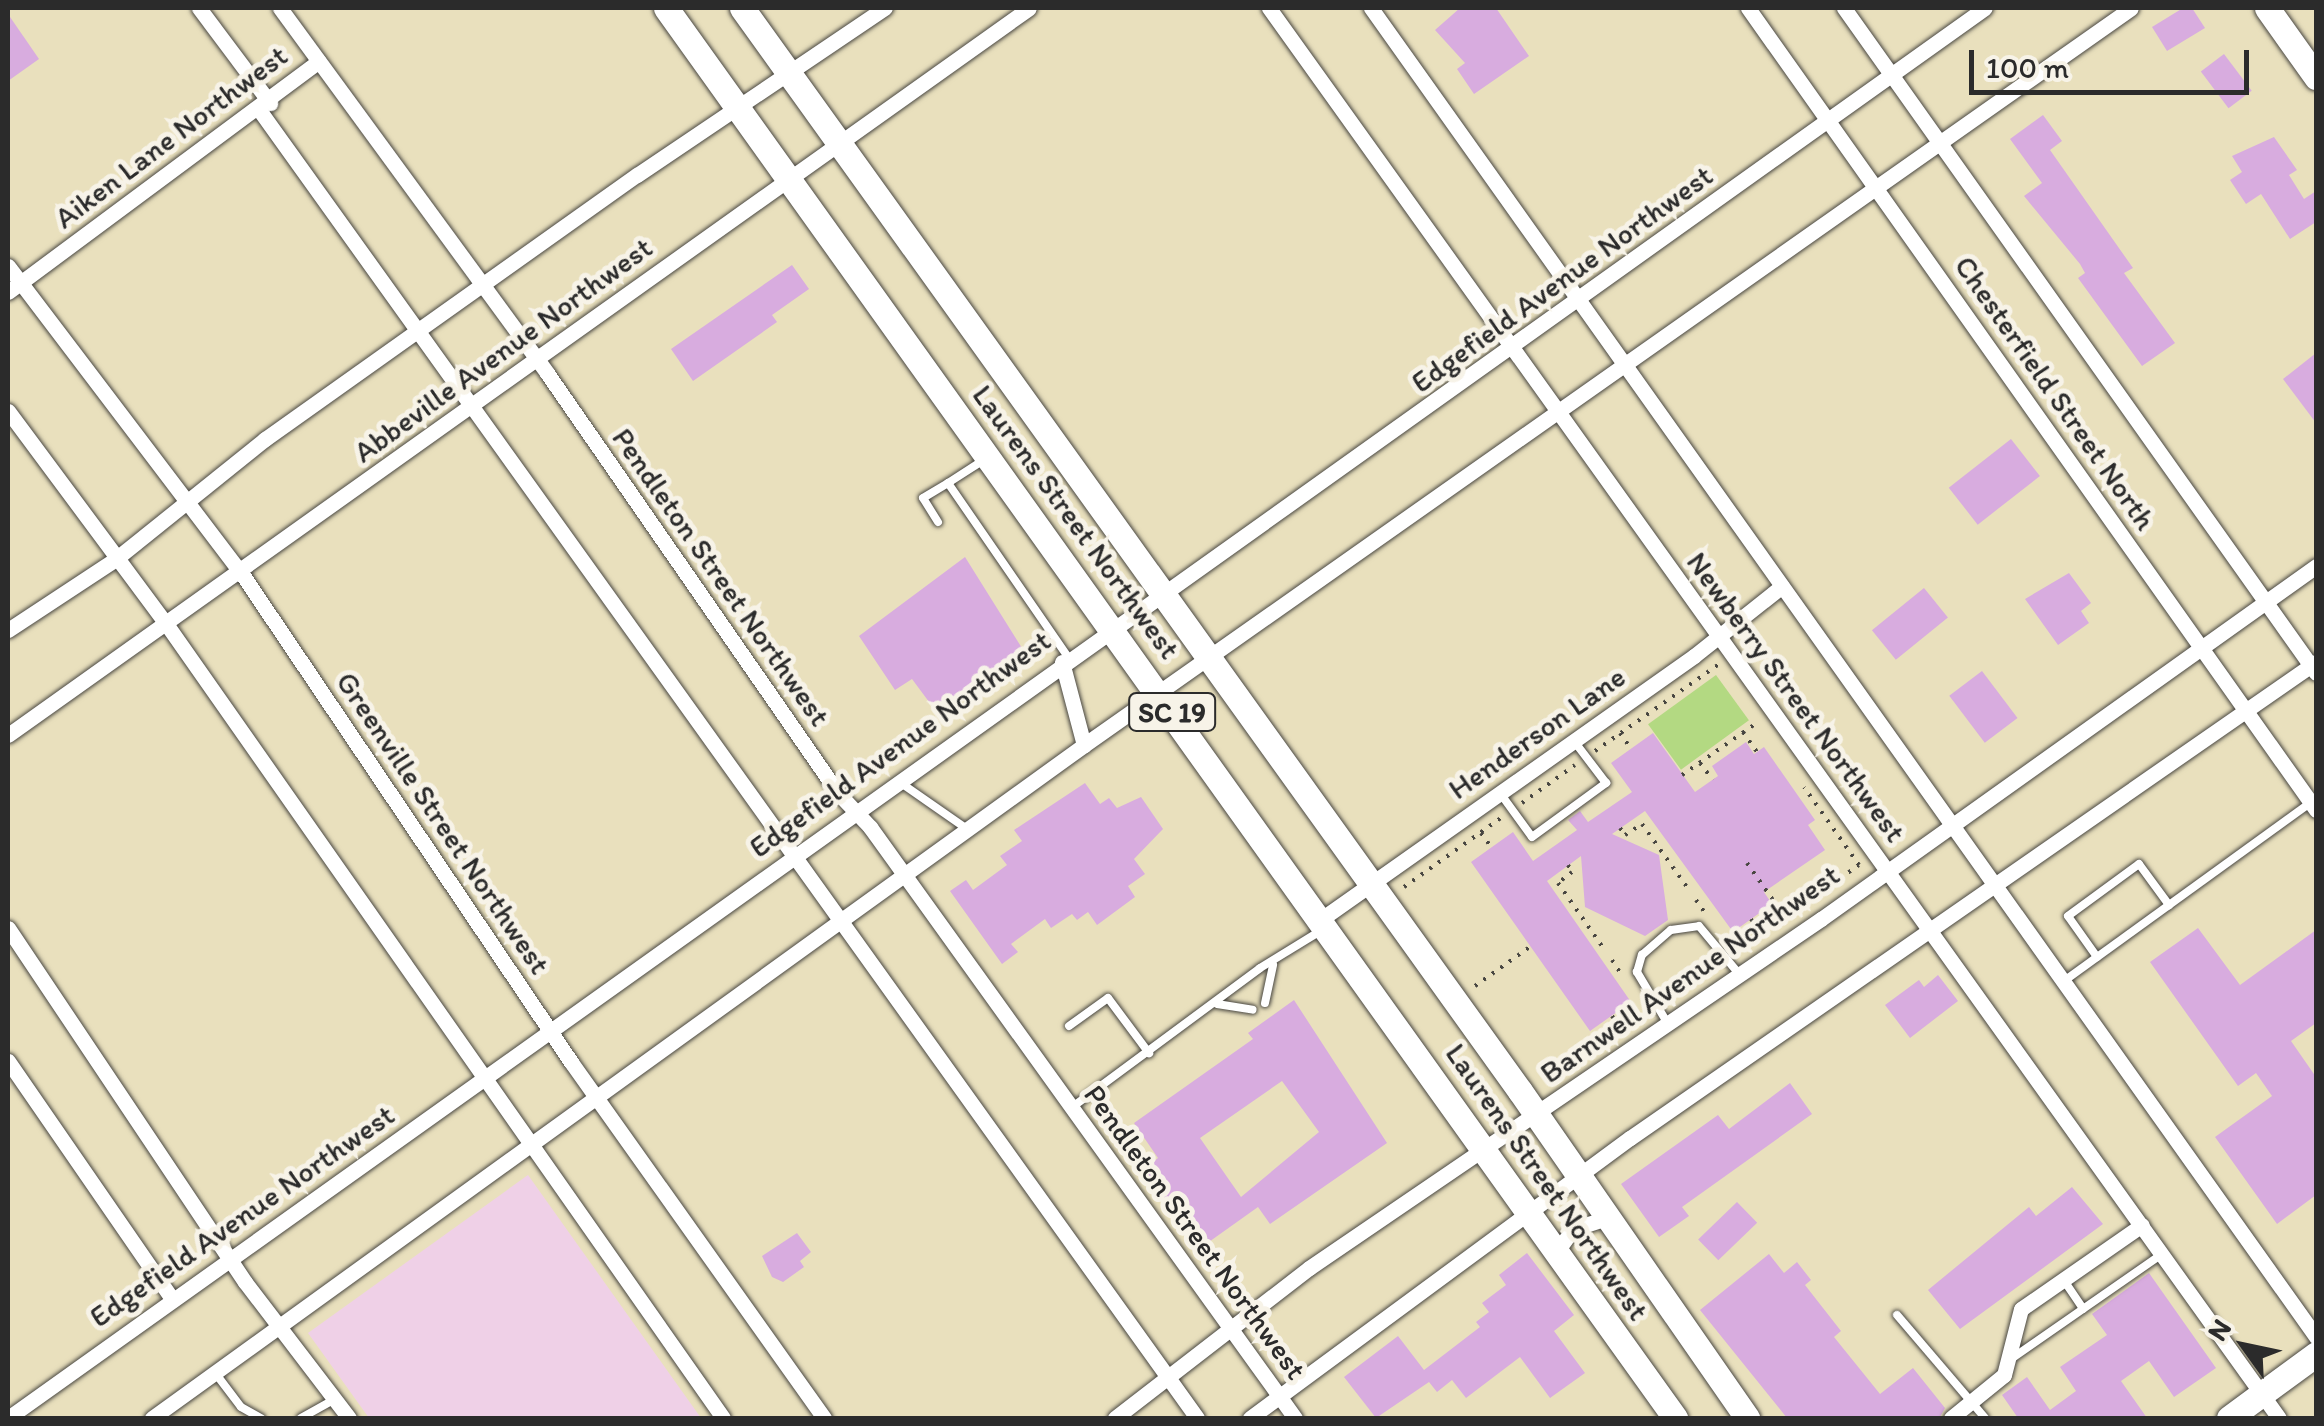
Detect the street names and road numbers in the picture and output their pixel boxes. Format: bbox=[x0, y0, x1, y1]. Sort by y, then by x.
street label: Aiken Lane Northwest bbox=[48, 38, 294, 236]
street label: Edgefield Avenue Northwest bbox=[1405, 158, 1719, 400]
street label: Abbeville Avenue Northwest bbox=[347, 230, 659, 470]
street label: Chesterfield Street North bbox=[1947, 249, 2163, 537]
street label: Laurens Street Northwest bbox=[965, 378, 1187, 666]
street label: Pendleton Street Northwest bbox=[604, 421, 838, 733]
street label: Newberry Street Northwest bbox=[1679, 545, 1913, 849]
street label: Edgefield Avenue Northwest bbox=[743, 623, 1057, 865]
street label: Henderson Lane bbox=[1442, 659, 1632, 807]
street label: Greenville Street Northwest bbox=[328, 665, 558, 981]
road number: SC 19 bbox=[1127, 689, 1217, 735]
street label: Barnwell Avenue Northwest bbox=[1534, 857, 1846, 1091]
street label: Laurens Street Northwest bbox=[1438, 1037, 1656, 1327]
street label: Pendleton Street Northwest bbox=[1076, 1078, 1314, 1386]
street label: Edgefield Avenue Northwest bbox=[83, 1097, 401, 1335]

